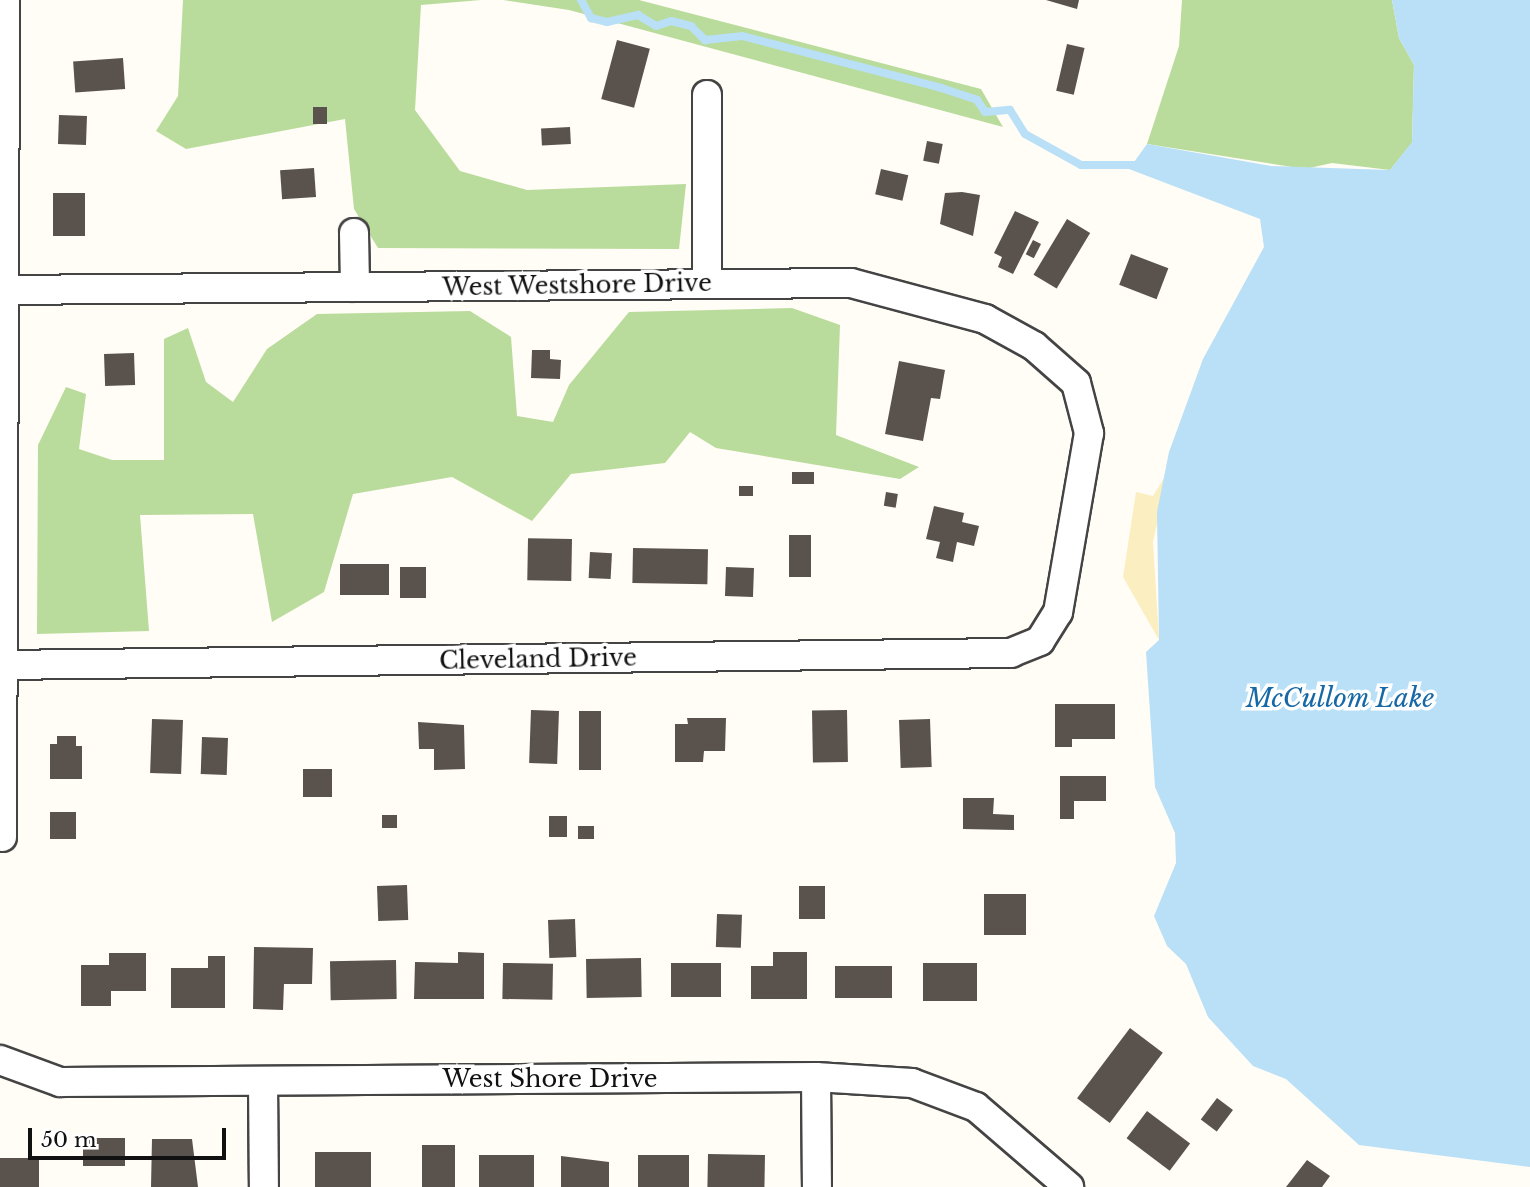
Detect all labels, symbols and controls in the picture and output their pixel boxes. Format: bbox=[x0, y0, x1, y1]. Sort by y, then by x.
street label: West Westshore Drive bbox=[441, 268, 713, 302]
street label: Cleveland Drive bbox=[439, 643, 637, 675]
water label: McCullom Lake bbox=[1245, 683, 1435, 715]
street label: West Shore Drive bbox=[442, 1065, 658, 1093]
scale bar bbox=[32, 1114, 229, 1158]
text: 50 m bbox=[41, 1127, 96, 1153]

